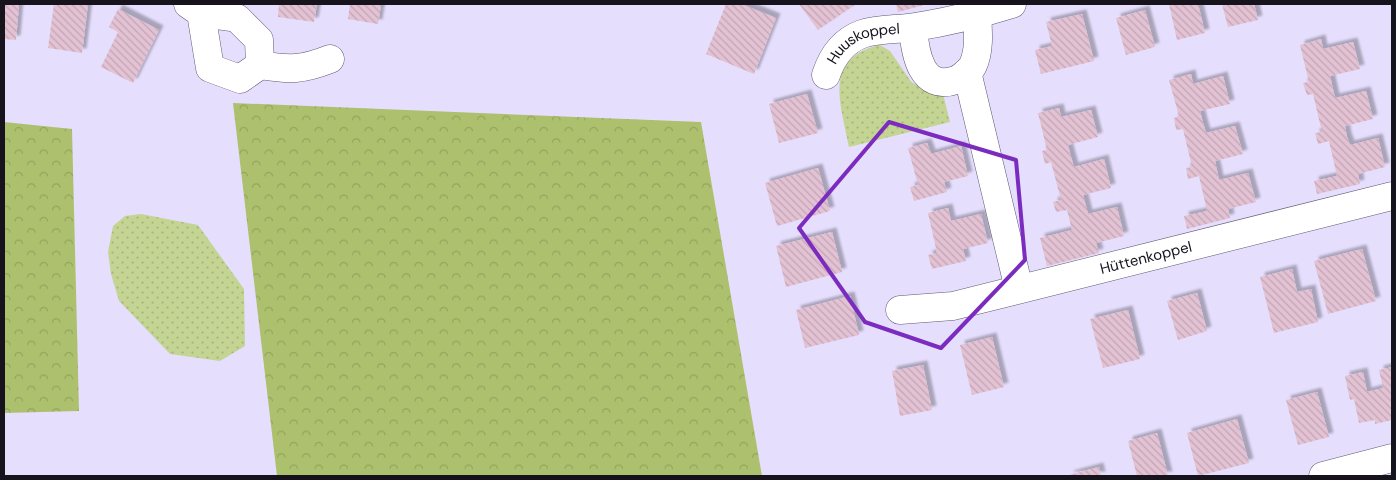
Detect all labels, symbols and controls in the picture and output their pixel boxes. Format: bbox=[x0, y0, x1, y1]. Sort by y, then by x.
street label: Huuskoppel bbox=[822, 19, 901, 68]
street label: Hüttenkoppel bbox=[1098, 237, 1194, 279]

